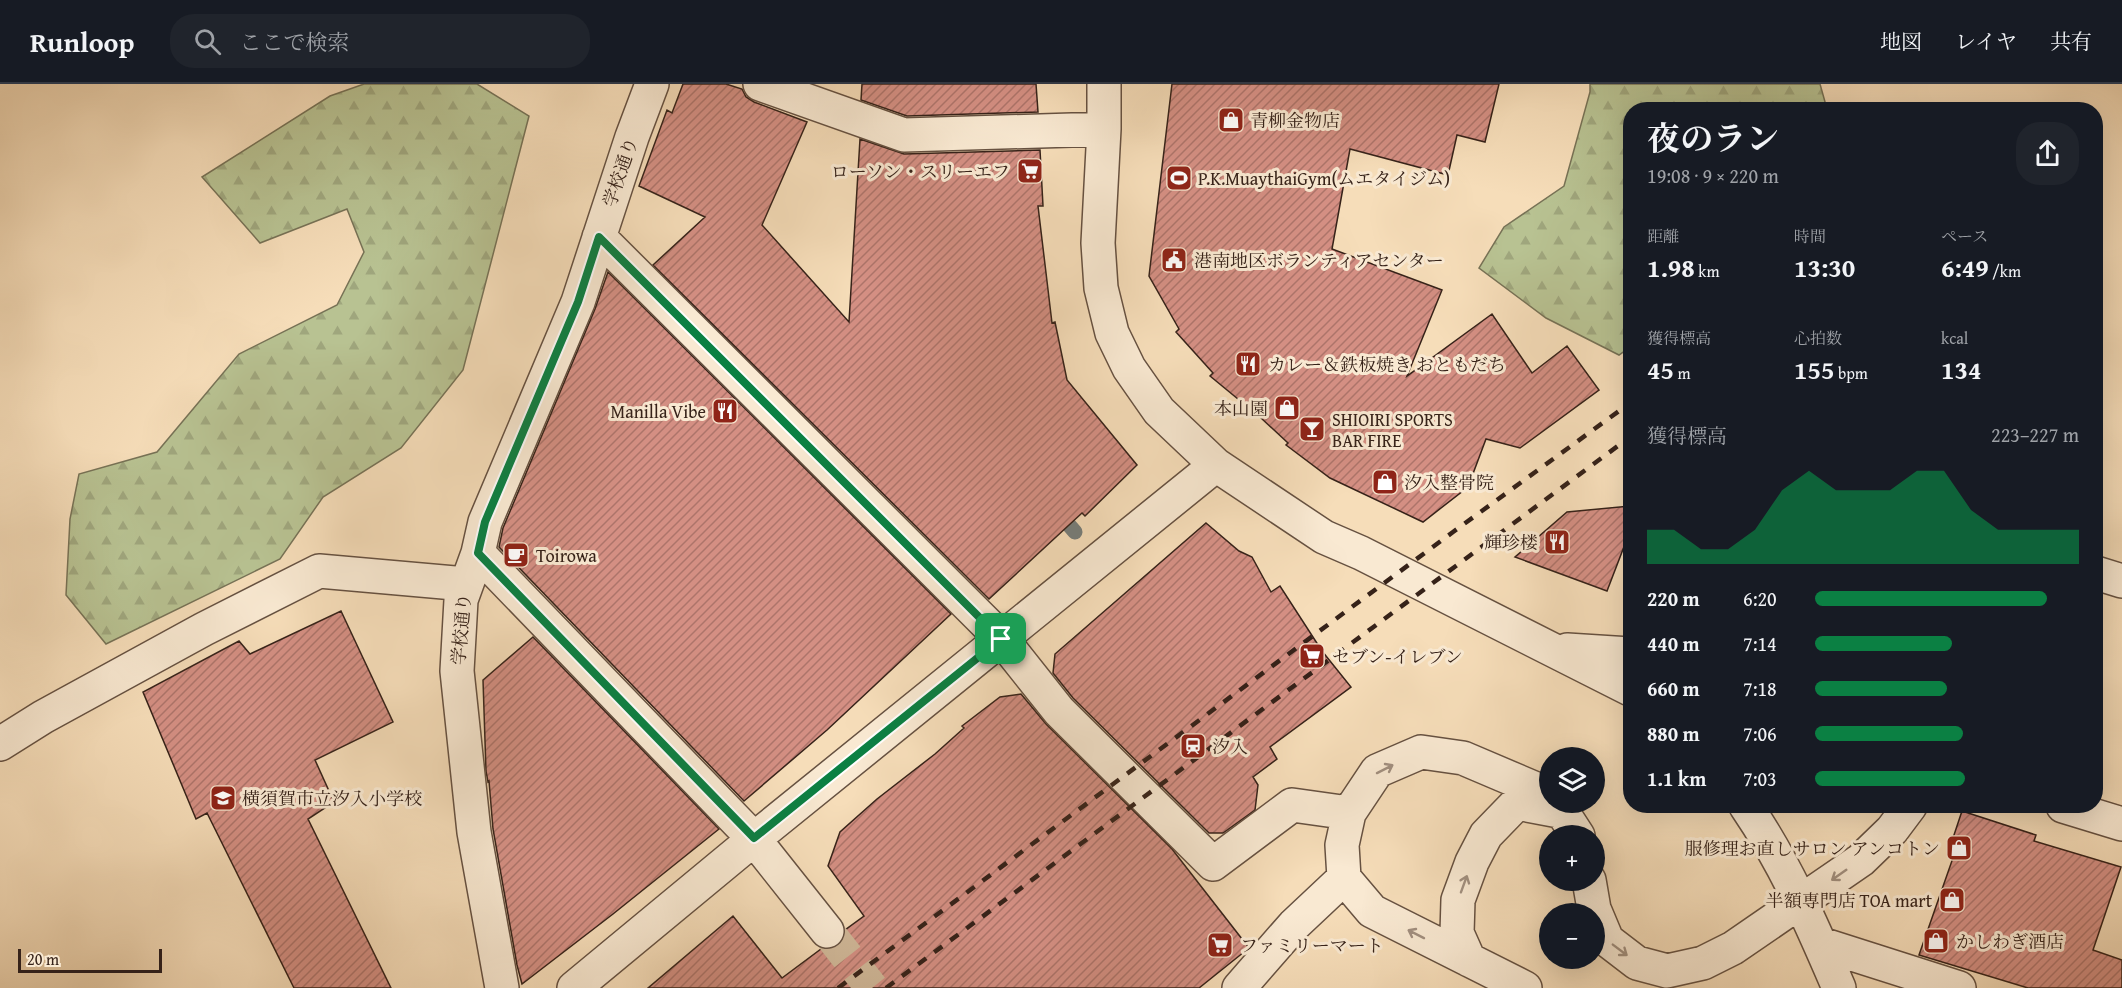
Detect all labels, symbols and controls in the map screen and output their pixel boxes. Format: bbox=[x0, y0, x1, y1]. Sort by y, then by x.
search box bbox=[170, 14, 590, 68]
text: Runloop bbox=[30, 21, 134, 62]
icon: search bbox=[191, 25, 224, 58]
text: ここで検索 bbox=[239, 26, 349, 58]
text: 地図 bbox=[1880, 26, 1922, 57]
text: レイヤ bbox=[1955, 26, 2017, 57]
text: 共有 bbox=[2050, 26, 2092, 57]
shop icon: 青柳金物店 bbox=[1216, 105, 1246, 135]
place label: 青柳金物店 bbox=[1250, 107, 1340, 134]
text: 夜のラン bbox=[1647, 114, 1779, 162]
button: share bbox=[2016, 122, 2079, 185]
street label: 学校通り bbox=[596, 134, 644, 210]
supermarket icon: ローソン・スリーエフ bbox=[1015, 156, 1045, 186]
place label: ローソン・スリーエフ bbox=[831, 158, 1010, 185]
text: 19:08 · 9 × 220 m bbox=[1647, 161, 1779, 190]
sports icon: P.K.MuaythaiGym(ムエタイジム) bbox=[1164, 163, 1194, 193]
place label: P.K.MuaythaiGym(ムエタイジム) bbox=[1198, 165, 1450, 192]
text: 距離 bbox=[1647, 224, 1679, 248]
text: 時間 bbox=[1794, 224, 1826, 248]
text: ペース bbox=[1941, 224, 1988, 248]
public building icon: 港南地区ボランティアセンター bbox=[1159, 245, 1189, 275]
place label: 港南地区ボランティアセンター bbox=[1194, 247, 1444, 274]
text: 1.98 bbox=[1647, 248, 1695, 287]
text: 13:30 bbox=[1794, 248, 1855, 287]
text: 6:49 bbox=[1941, 248, 1989, 287]
text: km bbox=[1695, 259, 1719, 283]
text: /km bbox=[1989, 259, 2021, 283]
text: 獲得標高 bbox=[1647, 326, 1711, 350]
text: 心拍数 bbox=[1794, 326, 1842, 350]
text: kcal bbox=[1941, 326, 1968, 350]
restaurant icon: カレー＆鉄板焼き おともだち bbox=[1233, 349, 1263, 379]
text: 45 bbox=[1647, 350, 1674, 389]
text: 155 bbox=[1794, 350, 1834, 389]
text: 134 bbox=[1941, 350, 1981, 389]
place label: カレー＆鉄板焼き おともだち bbox=[1268, 351, 1506, 378]
text: m bbox=[1674, 361, 1691, 385]
text: bpm bbox=[1834, 361, 1868, 385]
shop icon: 本山園 bbox=[1272, 393, 1302, 423]
place label: 本山園 bbox=[1214, 395, 1268, 422]
restaurant icon: Manilla Vibe bbox=[710, 396, 740, 426]
place label: Manilla Vibe bbox=[610, 398, 706, 425]
place label: SHIOIRI SPORTS BAR FIRE bbox=[1332, 406, 1453, 454]
bar icon: SHIOIRI SPORTS BAR FIRE bbox=[1297, 414, 1327, 444]
text: 223–227 m bbox=[1991, 420, 2079, 449]
text: 獲得標高 bbox=[1647, 421, 1727, 450]
shop icon: 汐入整骨院 bbox=[1370, 467, 1400, 497]
place label: 汐入整骨院 bbox=[1404, 469, 1494, 496]
restaurant icon: 輝珍楼 bbox=[1542, 527, 1572, 557]
place label: 輝珍楼 bbox=[1484, 529, 1538, 556]
cafe icon: Toirowa bbox=[501, 540, 531, 570]
place label: Toirowa bbox=[536, 542, 597, 569]
text: 220 m bbox=[1647, 584, 1700, 613]
text: 6:20 bbox=[1743, 584, 1777, 613]
street label: 学校通り bbox=[444, 592, 478, 666]
pin bbox=[975, 613, 1026, 664]
icon: arrive bbox=[984, 622, 1017, 655]
text: 440 m bbox=[1647, 629, 1700, 658]
text: 7:14 bbox=[1743, 629, 1777, 658]
supermarket icon: セブン-イレブン bbox=[1297, 641, 1327, 671]
place label: セブン-イレブン bbox=[1332, 643, 1463, 670]
text: 660 m bbox=[1647, 674, 1700, 703]
text: 7:18 bbox=[1743, 674, 1777, 703]
text: 880 m bbox=[1647, 719, 1700, 748]
text: 7:06 bbox=[1743, 719, 1777, 748]
station icon: 汐入 bbox=[1178, 731, 1208, 761]
place label: 汐入 bbox=[1212, 733, 1248, 760]
map controls bbox=[1539, 747, 1605, 969]
button: layers bbox=[1539, 747, 1605, 813]
one-way arrow bbox=[1376, 762, 1394, 774]
text: 1.1 km bbox=[1647, 764, 1706, 793]
text: 7:03 bbox=[1743, 764, 1777, 793]
school or university icon: 横須賀市立汐入小学校 bbox=[208, 783, 238, 813]
place label: 横須賀市立汐入小学校 bbox=[242, 785, 422, 812]
button: + bbox=[1539, 825, 1605, 891]
shop icon: 服修理お直しサロン アンコトン bbox=[1944, 833, 1974, 863]
place label: 服修理お直しサロン アンコトン bbox=[1685, 835, 1940, 862]
one-way arrow bbox=[1831, 869, 1847, 882]
one-way arrow bbox=[1459, 875, 1470, 894]
shop icon: 半額専門店 TOA mart bbox=[1937, 885, 1967, 915]
place label: 半額専門店 TOA mart bbox=[1766, 887, 1933, 914]
button: − bbox=[1539, 903, 1605, 969]
shop icon: かしわぎ酒店 bbox=[1921, 926, 1951, 956]
one-way arrow bbox=[1408, 927, 1426, 939]
place label: かしわぎ酒店 bbox=[1956, 928, 2064, 955]
supermarket icon: ファミリーマート bbox=[1205, 930, 1235, 960]
place label: ファミリーマート bbox=[1240, 932, 1384, 959]
one-way arrow bbox=[1612, 944, 1628, 957]
scale bar bbox=[18, 946, 162, 974]
text: 20 m bbox=[27, 947, 59, 971]

